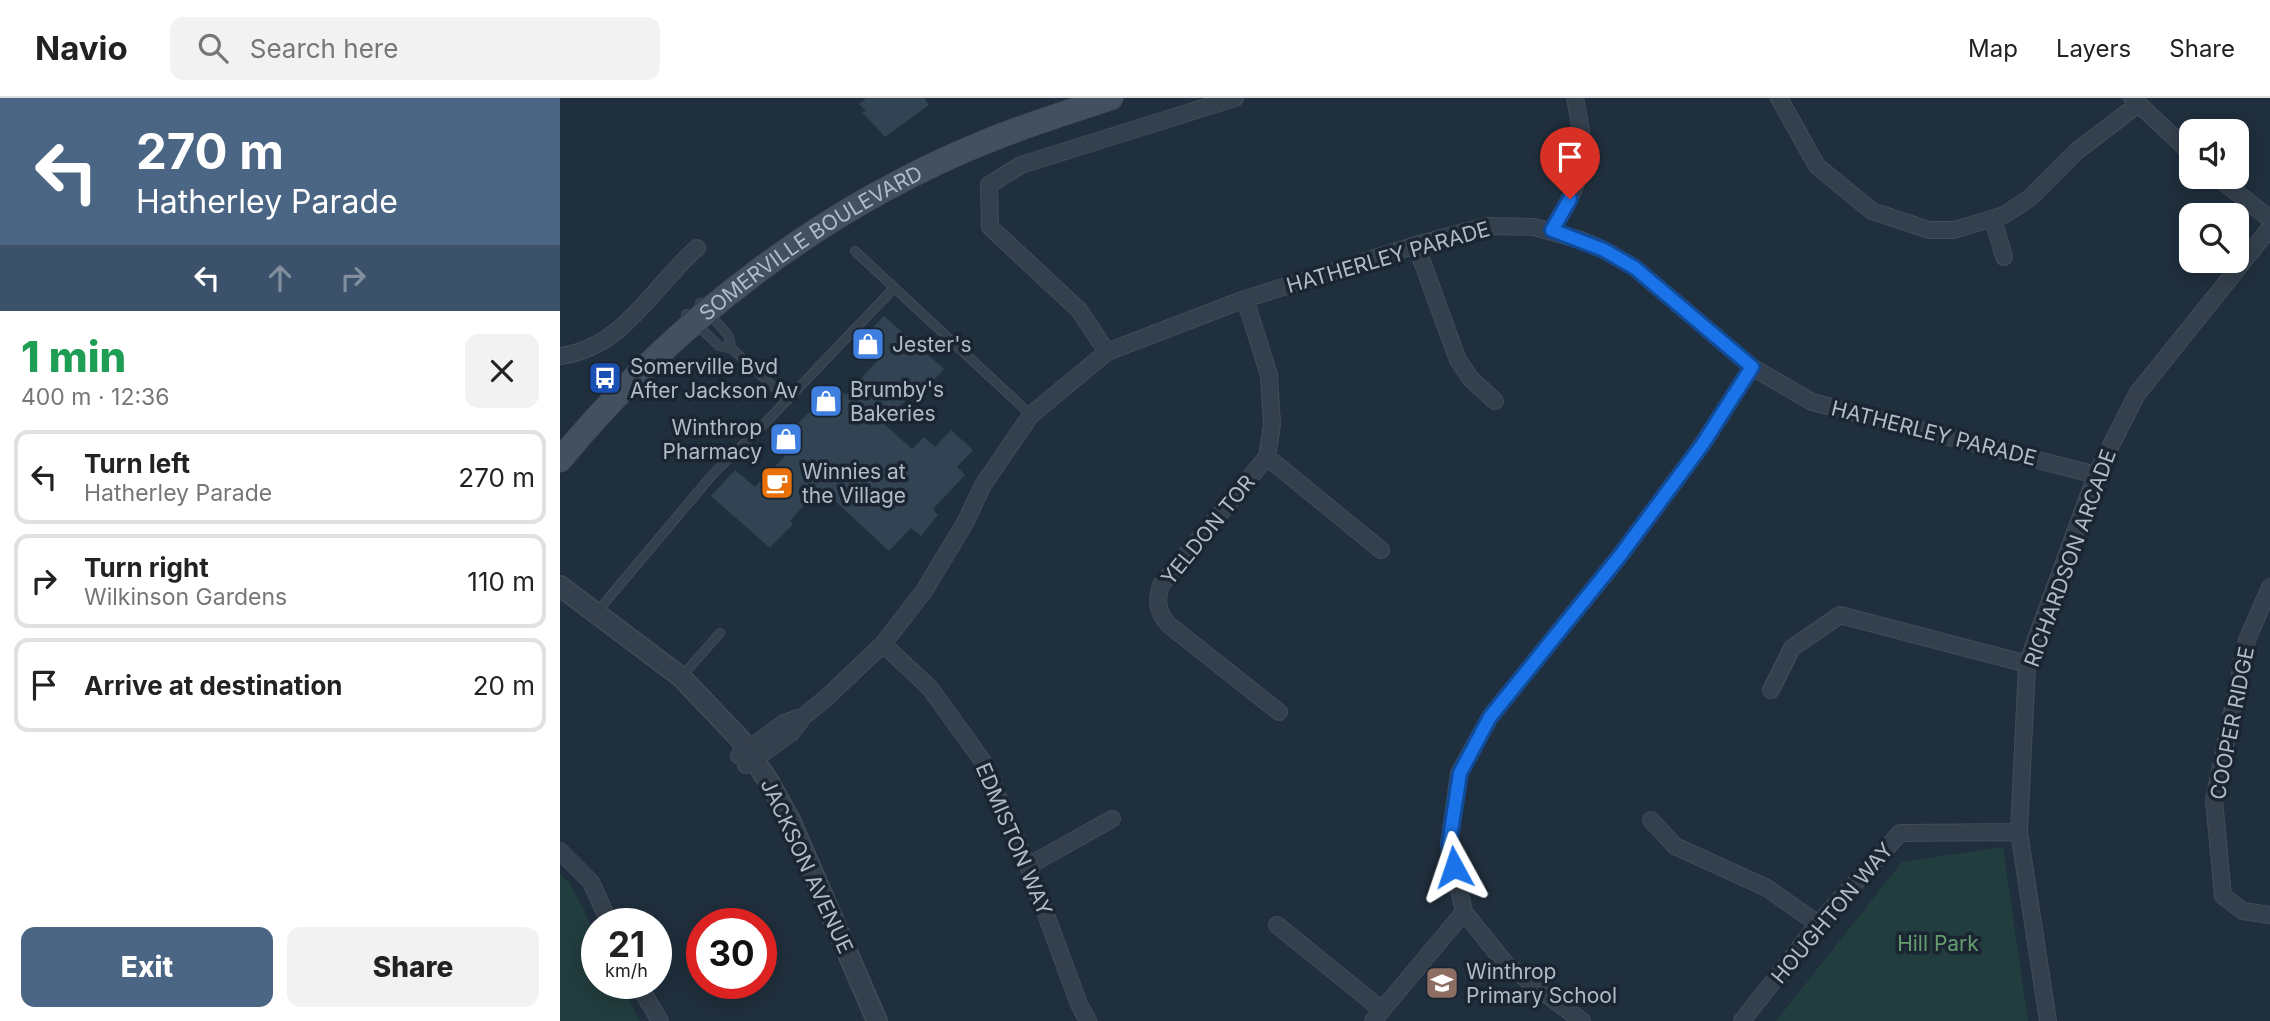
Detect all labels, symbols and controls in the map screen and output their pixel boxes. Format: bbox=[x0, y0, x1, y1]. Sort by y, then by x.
search box bbox=[170, 17, 660, 80]
text: Navio bbox=[35, 28, 128, 68]
icon: search bbox=[194, 29, 232, 67]
text: Search here bbox=[250, 33, 398, 64]
text: Map bbox=[1968, 34, 2018, 63]
text: Layers bbox=[2056, 34, 2131, 63]
text: Share bbox=[2169, 34, 2235, 63]
map controls bbox=[2179, 119, 2249, 273]
button: sound bbox=[2179, 119, 2249, 189]
text: 270 m bbox=[136, 122, 284, 181]
icon: left bbox=[21, 126, 112, 217]
pin bbox=[1540, 127, 1600, 199]
icon: arrive bbox=[1551, 138, 1589, 176]
street label: SOMERVILLE BOULEVARD bbox=[694, 160, 926, 325]
text: Hatherley Parade bbox=[136, 182, 398, 221]
button: search bbox=[2179, 203, 2249, 273]
street label: HATHERLEY PARADE bbox=[1283, 216, 1493, 298]
icon: left bbox=[188, 259, 226, 297]
icon: ahead bbox=[261, 259, 299, 297]
icon: right bbox=[334, 259, 372, 297]
shop icon: Jester's bbox=[849, 325, 887, 363]
text: 1 min bbox=[21, 331, 126, 382]
place label: Jester's bbox=[892, 332, 972, 357]
button: close bbox=[465, 334, 539, 408]
place label: Somerville Bvd After Jackson Av bbox=[630, 354, 799, 403]
bus stop icon: Somerville Bvd After Jackson Av bbox=[586, 359, 624, 397]
place label: Brumby's Bakeries bbox=[850, 377, 944, 426]
shop icon: Brumby's Bakeries bbox=[807, 382, 845, 420]
text: 400 m · 12:36 bbox=[21, 383, 170, 411]
street label: HATHERLEY PARADE bbox=[1829, 395, 2039, 471]
place label: Winthrop Pharmacy bbox=[663, 415, 762, 464]
shop icon: Winthrop Pharmacy bbox=[767, 420, 805, 458]
street label: RICHARDSON ARCADE bbox=[2019, 446, 2121, 670]
text: Turn left bbox=[84, 448, 190, 479]
icon: left bbox=[25, 458, 63, 496]
place label: Winnies at the Village bbox=[802, 459, 906, 508]
text: 270 m bbox=[458, 462, 535, 493]
cafe icon: Winnies at the Village bbox=[758, 464, 796, 502]
street label: YELDON TOR bbox=[1156, 470, 1260, 590]
text: Hatherley Parade bbox=[84, 479, 272, 507]
text: Turn right bbox=[84, 552, 209, 583]
icon: right bbox=[25, 562, 63, 600]
text: 110 m bbox=[467, 566, 535, 597]
text: Wilkinson Gardens bbox=[84, 583, 287, 611]
street label: COOPER RIDGE bbox=[2205, 644, 2259, 802]
icon: arrive bbox=[25, 666, 63, 704]
text: Arrive at destination bbox=[84, 670, 343, 701]
text: 20 m bbox=[473, 670, 535, 701]
street label: EDMISTON WAY bbox=[971, 759, 1057, 919]
street label: JACKSON AVENUE bbox=[756, 775, 858, 957]
position arrow bbox=[1417, 830, 1491, 904]
street label: HOUGHTON WAY bbox=[1766, 838, 1898, 988]
speed limit sign: 30 bbox=[686, 908, 777, 999]
text: 21 bbox=[608, 923, 645, 965]
button: Exit bbox=[21, 927, 273, 1007]
button: Share bbox=[287, 927, 539, 1007]
park label: Hill Park bbox=[1897, 931, 1979, 956]
place label: Winthrop Primary School bbox=[1466, 959, 1617, 1008]
text: km/h bbox=[605, 960, 648, 981]
school or university icon: Winthrop Primary School bbox=[1423, 964, 1461, 1002]

